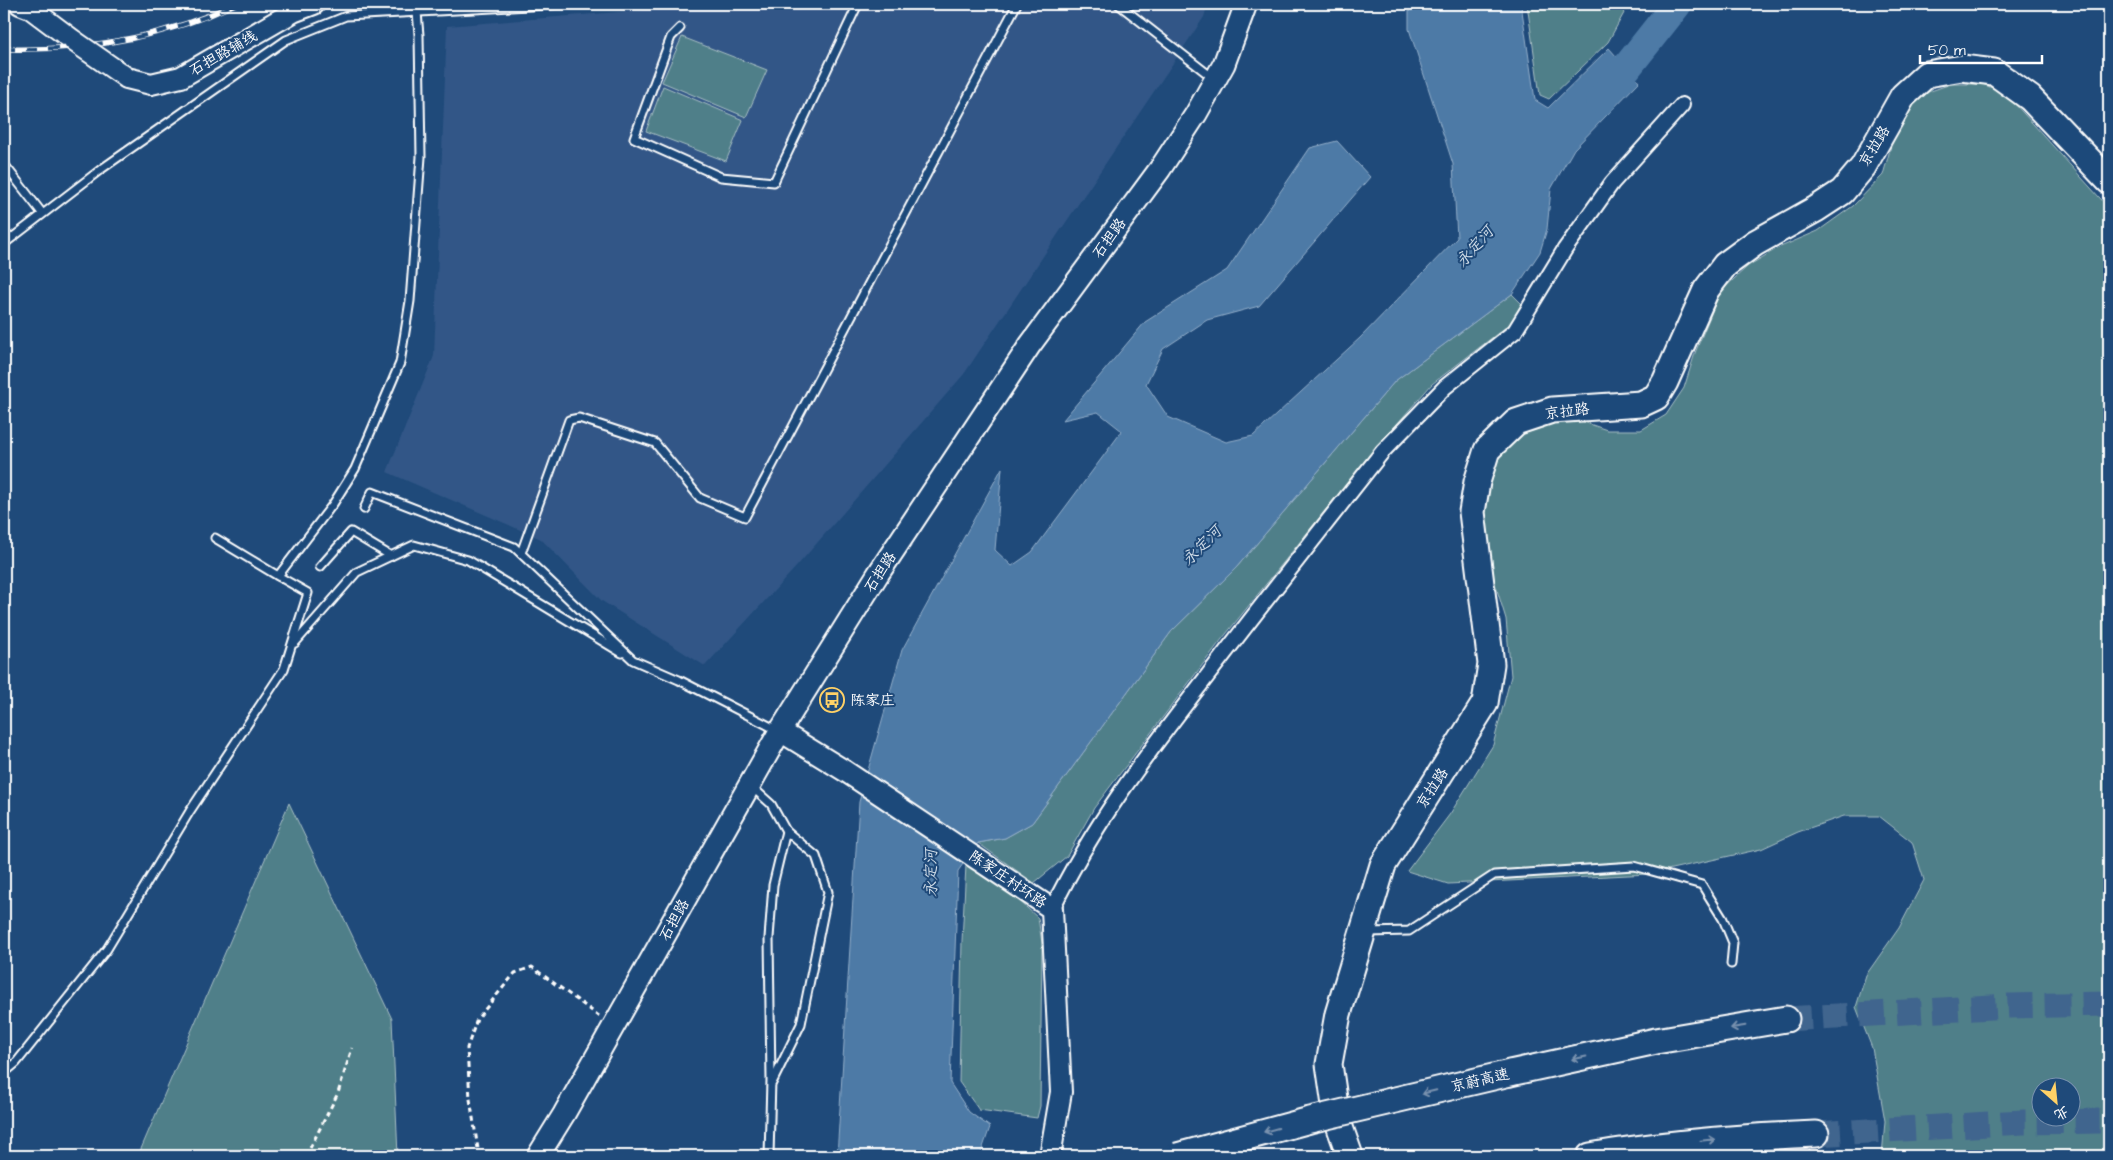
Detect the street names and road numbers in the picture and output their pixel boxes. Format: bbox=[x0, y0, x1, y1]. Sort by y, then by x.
street label: 石担路辅线 bbox=[186, 26, 261, 81]
street label: 京拉路 bbox=[1854, 122, 1895, 171]
street label: 石担路 bbox=[1088, 214, 1131, 263]
street label: 京拉路 bbox=[1543, 398, 1591, 425]
street label: 石担路 bbox=[859, 548, 901, 597]
street label: 京拉路 bbox=[1411, 764, 1453, 813]
street label: 陈家庄村环路 bbox=[965, 846, 1051, 913]
street label: 石担路 bbox=[654, 895, 695, 945]
street label: 京蔚高速 bbox=[1449, 1064, 1512, 1097]

